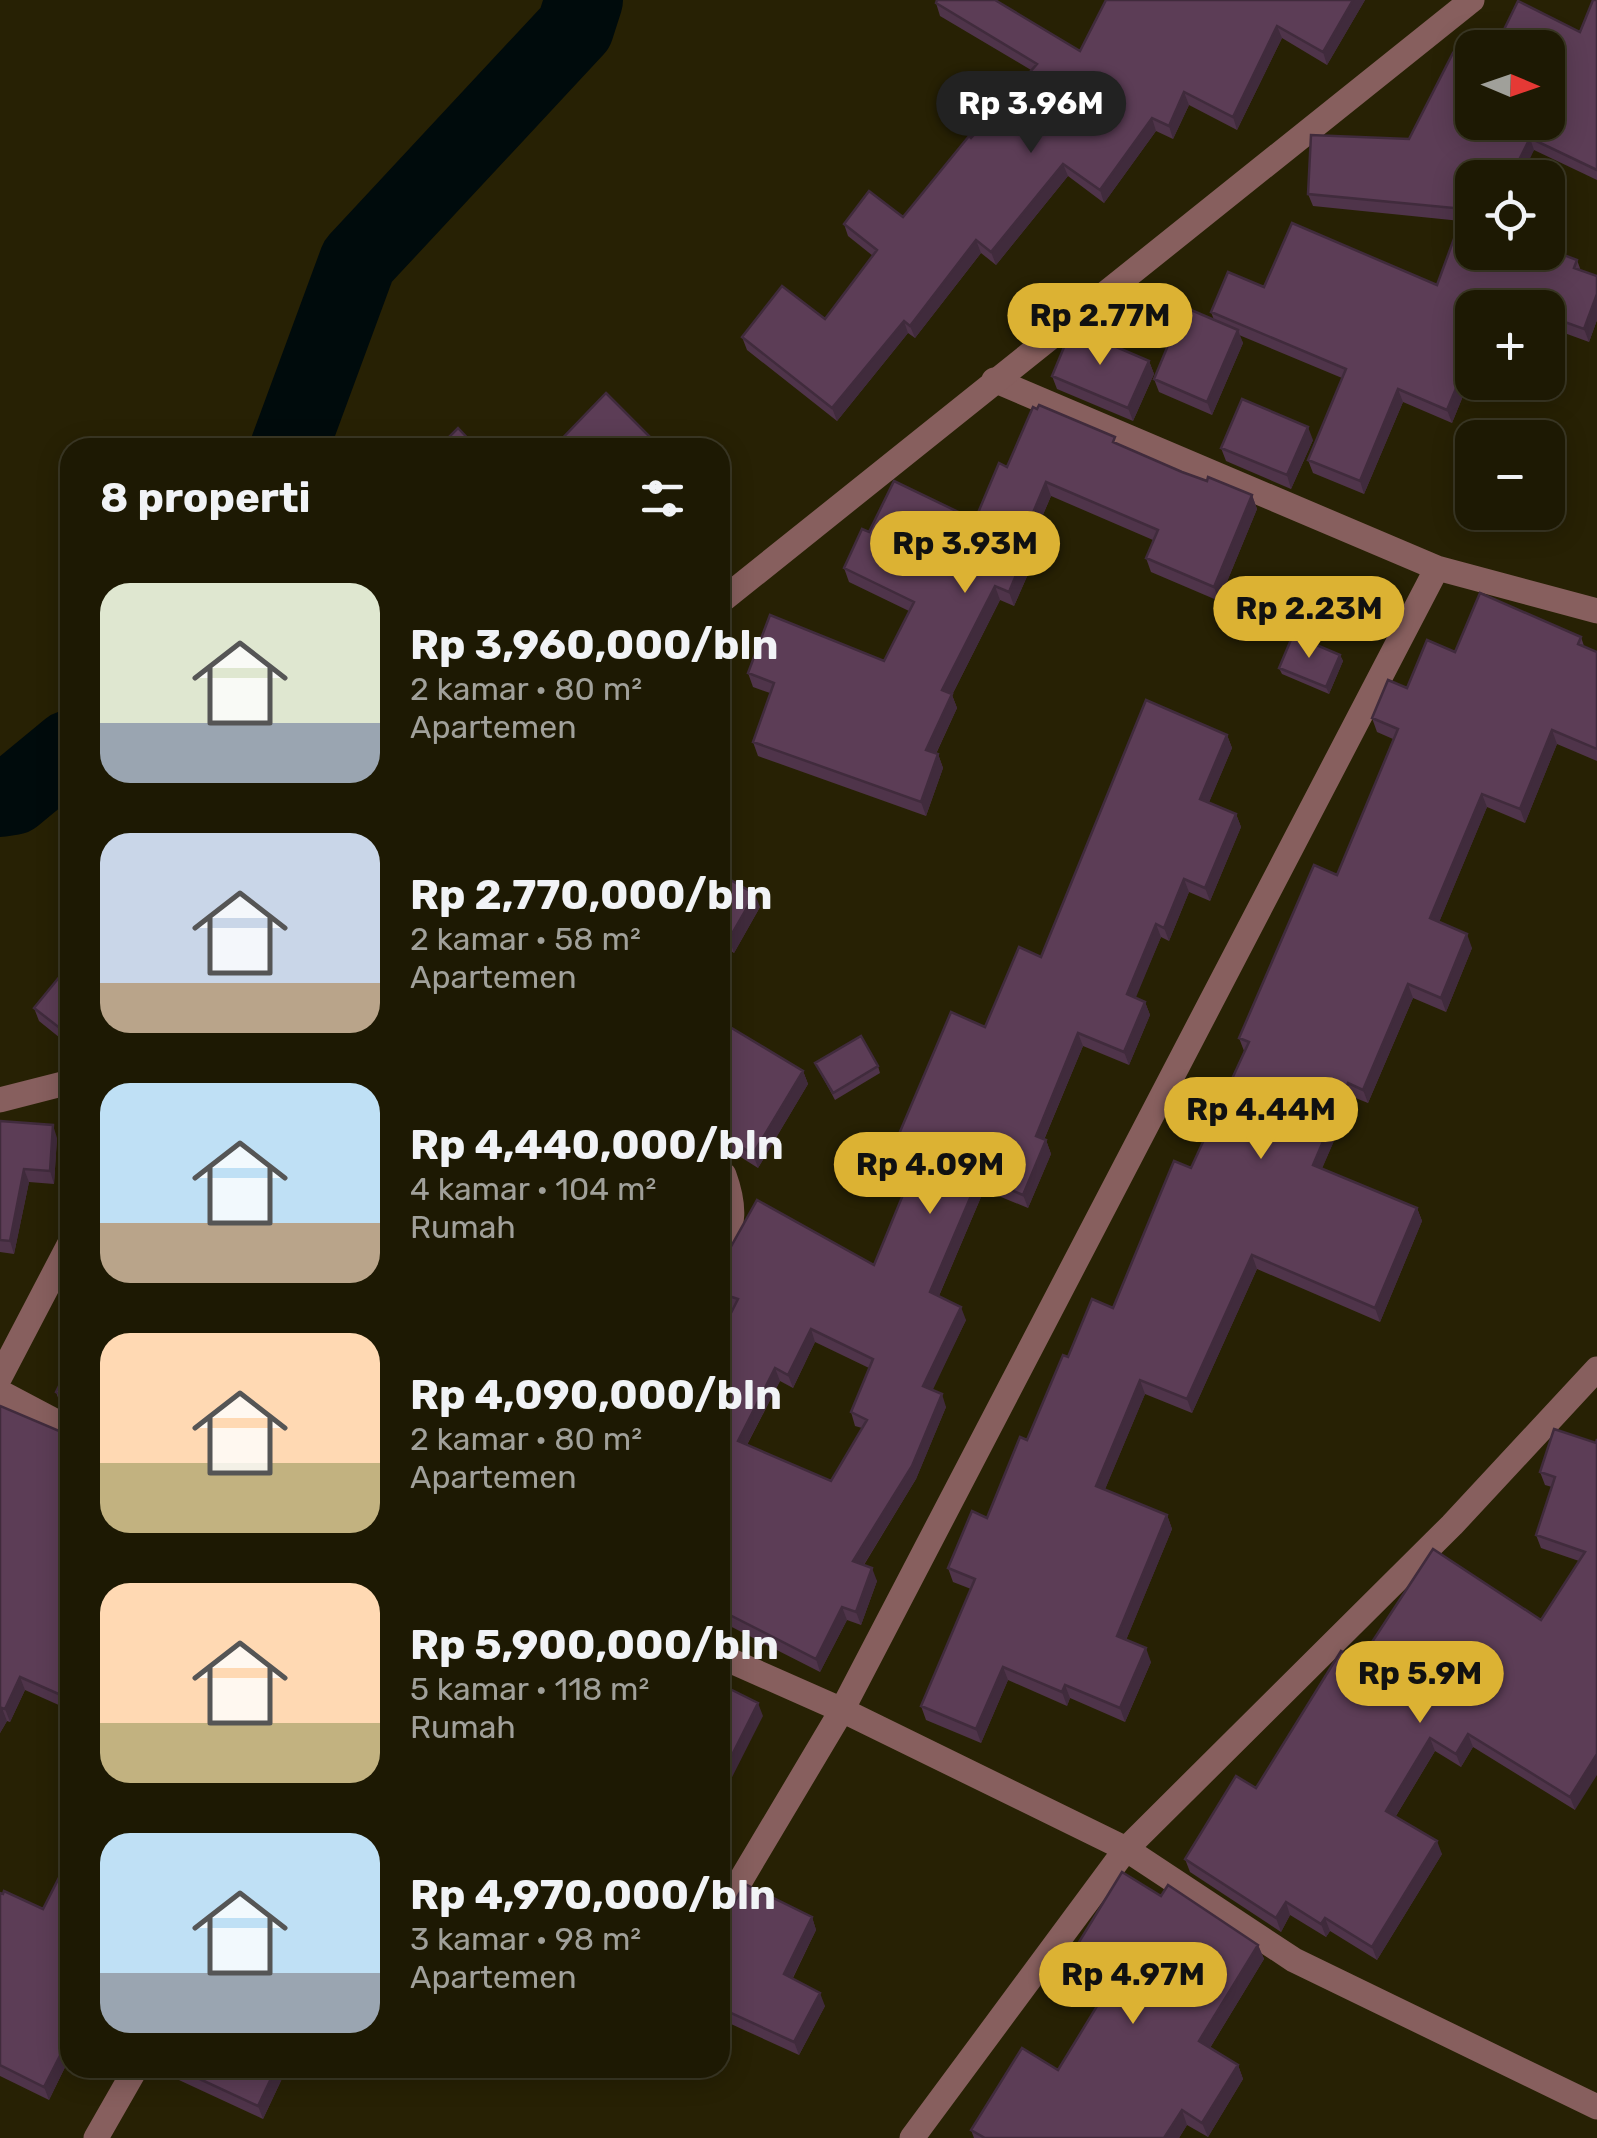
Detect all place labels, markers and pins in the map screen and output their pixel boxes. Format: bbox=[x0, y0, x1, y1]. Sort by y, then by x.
pin: Rp 3.96M bbox=[928, 71, 1134, 156]
pin: Rp 2.77M bbox=[997, 283, 1203, 368]
pin: Rp 3.93M bbox=[862, 511, 1068, 596]
pin: Rp 2.23M bbox=[1206, 576, 1412, 661]
pin: Rp 4.44M bbox=[1158, 1077, 1364, 1162]
pin: Rp 4.09M bbox=[827, 1132, 1033, 1217]
pin: Rp 5.9M bbox=[1328, 1641, 1512, 1726]
pin: Rp 4.97M bbox=[1030, 1942, 1236, 2027]

